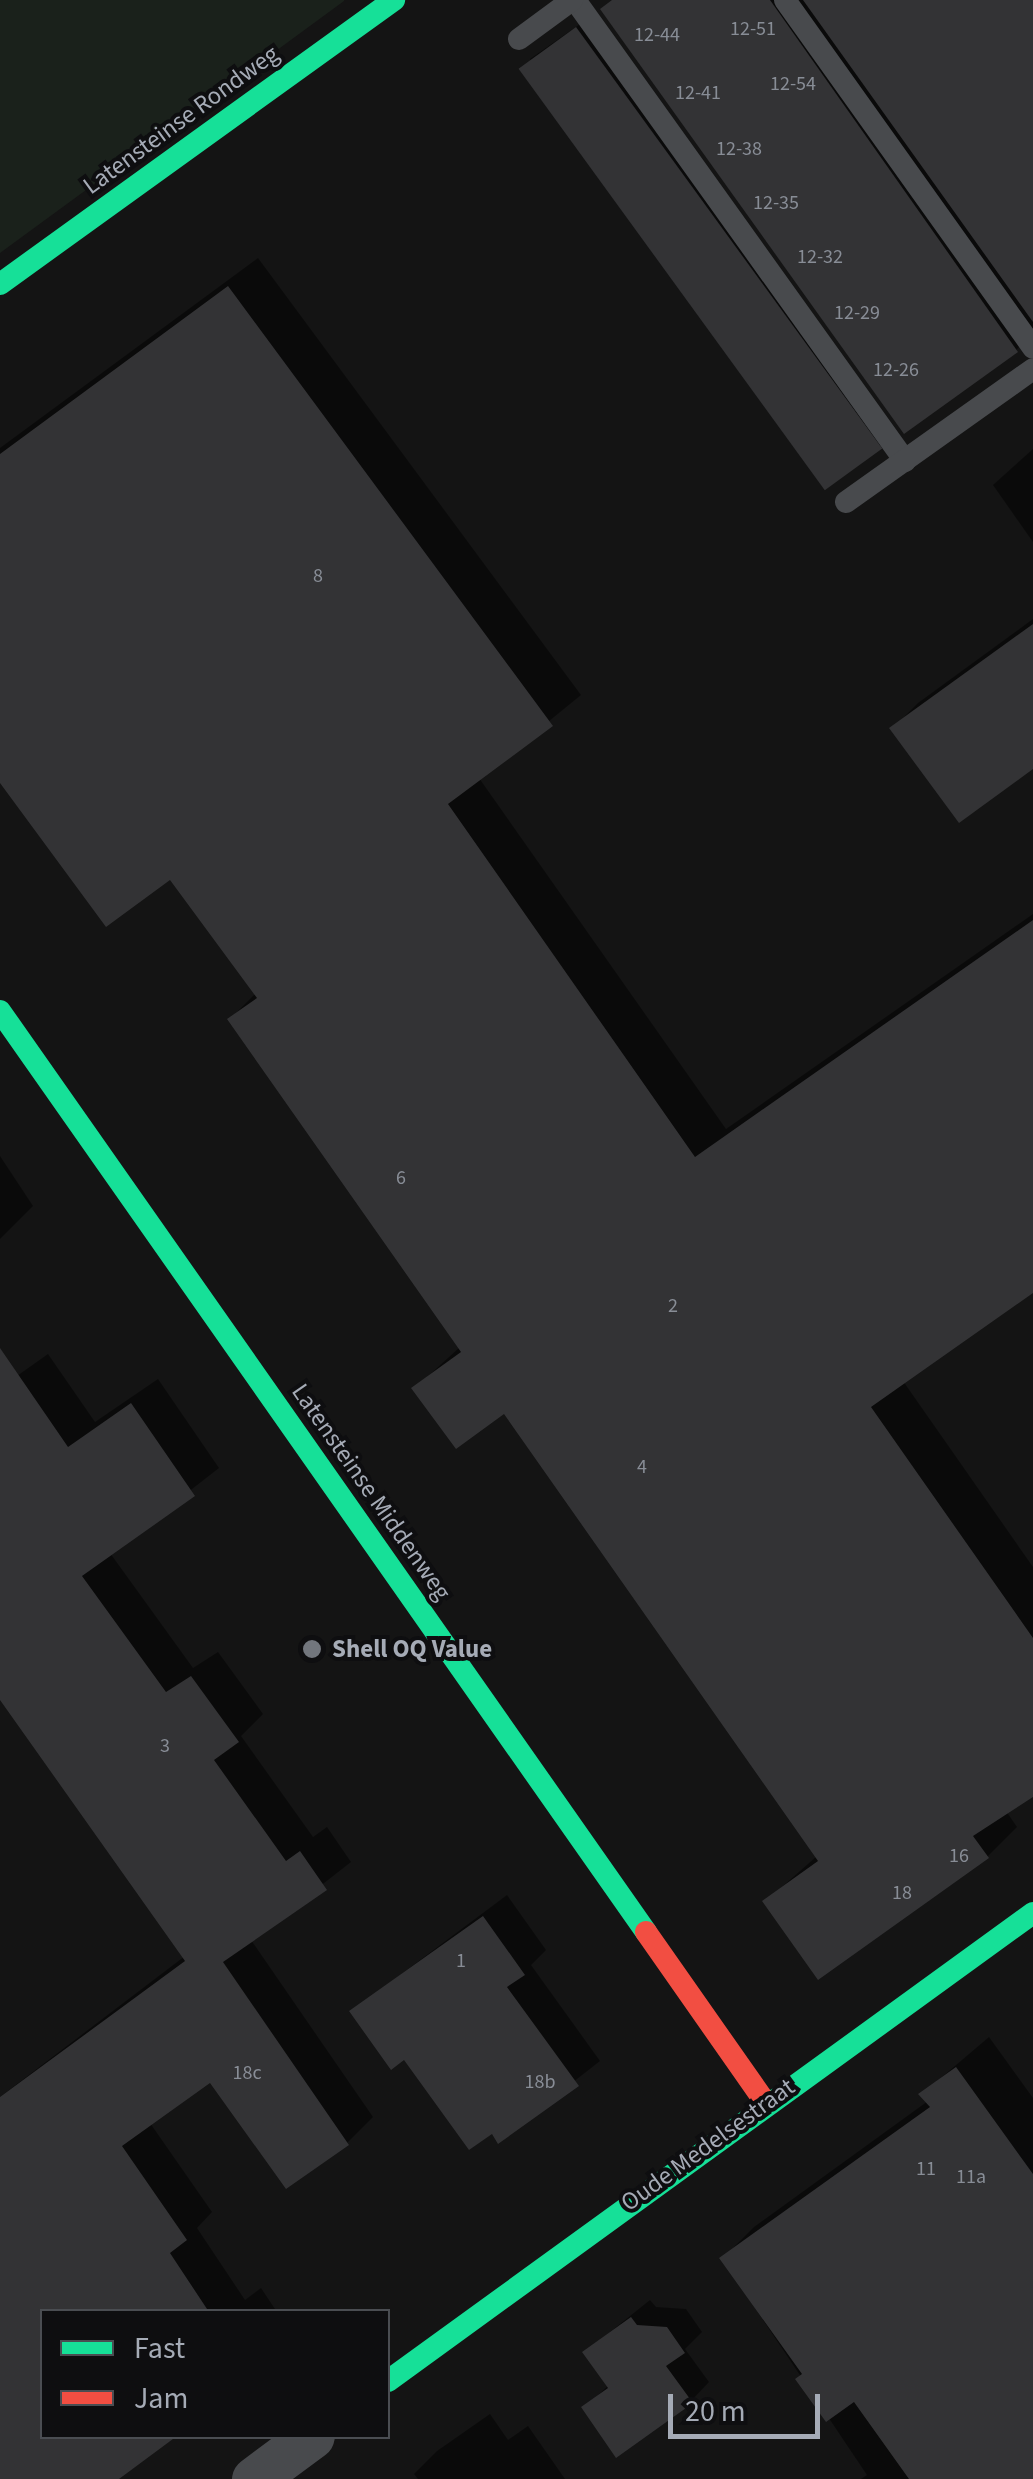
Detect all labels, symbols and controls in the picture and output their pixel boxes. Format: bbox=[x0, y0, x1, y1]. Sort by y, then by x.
house number: 12-51 bbox=[730, 17, 776, 41]
house number: 12-44 bbox=[634, 23, 680, 47]
street label: Latensteinse Rondweg bbox=[77, 39, 285, 201]
house number: 12-54 bbox=[770, 72, 816, 96]
house number: 12-41 bbox=[675, 81, 721, 105]
house number: 12-38 bbox=[716, 137, 762, 161]
house number: 12-35 bbox=[753, 191, 799, 215]
house number: 12-32 bbox=[797, 245, 843, 269]
house number: 12-29 bbox=[834, 301, 880, 325]
house number: 12-26 bbox=[873, 358, 919, 382]
house number: 8 bbox=[313, 564, 323, 588]
house number: 6 bbox=[396, 1166, 406, 1190]
house number: 2 bbox=[668, 1294, 678, 1318]
street label: Latensteinse Middenweg bbox=[285, 1378, 457, 1606]
house number: 4 bbox=[637, 1455, 647, 1479]
place label: Shell OQ Value bbox=[332, 1634, 492, 1664]
marker: Shell OQ Value bbox=[301, 1638, 323, 1660]
house number: 3 bbox=[160, 1734, 170, 1758]
house number: 16 bbox=[949, 1844, 969, 1868]
house number: 18 bbox=[892, 1881, 912, 1905]
house number: 1 bbox=[456, 1949, 466, 1973]
house number: 18c bbox=[233, 2061, 261, 2085]
house number: 18b bbox=[525, 2070, 555, 2094]
street label: Oude Medelsestraat bbox=[615, 2072, 801, 2218]
house number: 11 bbox=[916, 2157, 936, 2181]
house number: 11a bbox=[956, 2165, 986, 2189]
legend bbox=[40, 2309, 390, 2439]
text: Fast bbox=[134, 2327, 185, 2370]
scale bar bbox=[673, 2374, 826, 2436]
text: Jam bbox=[134, 2377, 188, 2420]
text: 20 m bbox=[685, 2390, 746, 2433]

